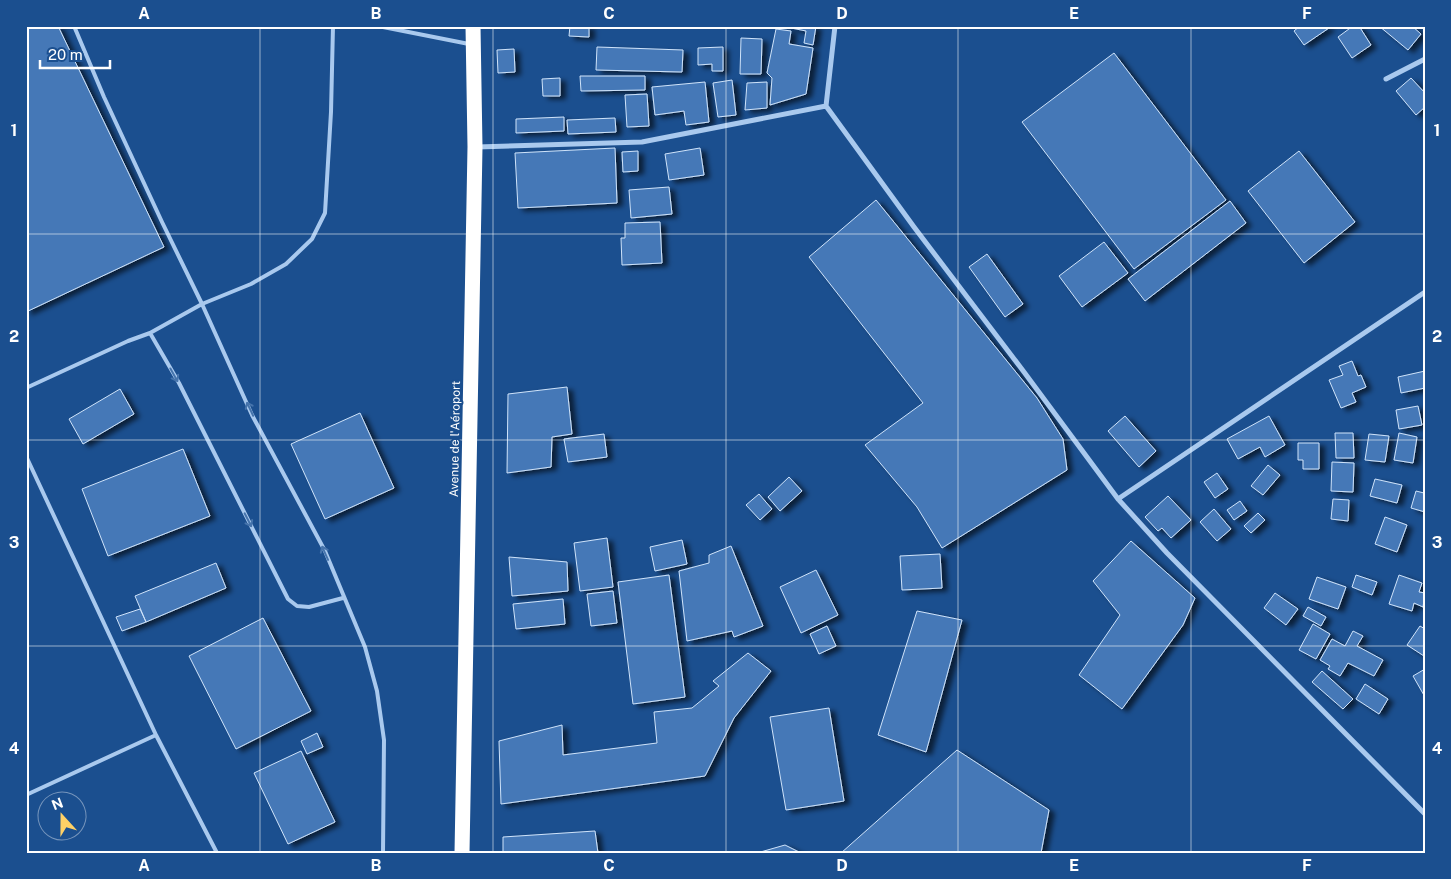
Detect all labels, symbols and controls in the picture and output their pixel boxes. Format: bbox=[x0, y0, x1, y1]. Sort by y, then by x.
text: A bbox=[138, 4, 150, 23]
text: B bbox=[371, 4, 382, 23]
text: C bbox=[603, 4, 615, 23]
text: D bbox=[836, 4, 848, 23]
text: E bbox=[1069, 4, 1079, 23]
text: F bbox=[1302, 4, 1312, 23]
scale bar bbox=[40, 38, 110, 70]
text: 20 m bbox=[48, 46, 83, 63]
text: 1 bbox=[11, 121, 17, 140]
text: 1 bbox=[1434, 121, 1440, 140]
text: 2 bbox=[9, 327, 19, 346]
text: 2 bbox=[1432, 327, 1442, 346]
one-way arrow bbox=[169, 368, 179, 383]
street label: Avenue de l'Aéroport bbox=[447, 380, 463, 497]
one-way arrow bbox=[244, 402, 254, 417]
one-way arrow bbox=[243, 513, 253, 528]
text: 3 bbox=[9, 533, 19, 552]
text: 3 bbox=[1432, 533, 1442, 552]
one-way arrow bbox=[320, 546, 329, 561]
text: 4 bbox=[9, 739, 20, 758]
text: 4 bbox=[1432, 739, 1443, 758]
north arrow bbox=[38, 792, 88, 842]
text: N bbox=[49, 794, 65, 813]
text: A bbox=[138, 856, 150, 875]
text: B bbox=[371, 856, 382, 875]
text: C bbox=[603, 856, 615, 875]
text: D bbox=[836, 856, 848, 875]
text: E bbox=[1069, 856, 1079, 875]
text: F bbox=[1302, 856, 1312, 875]

